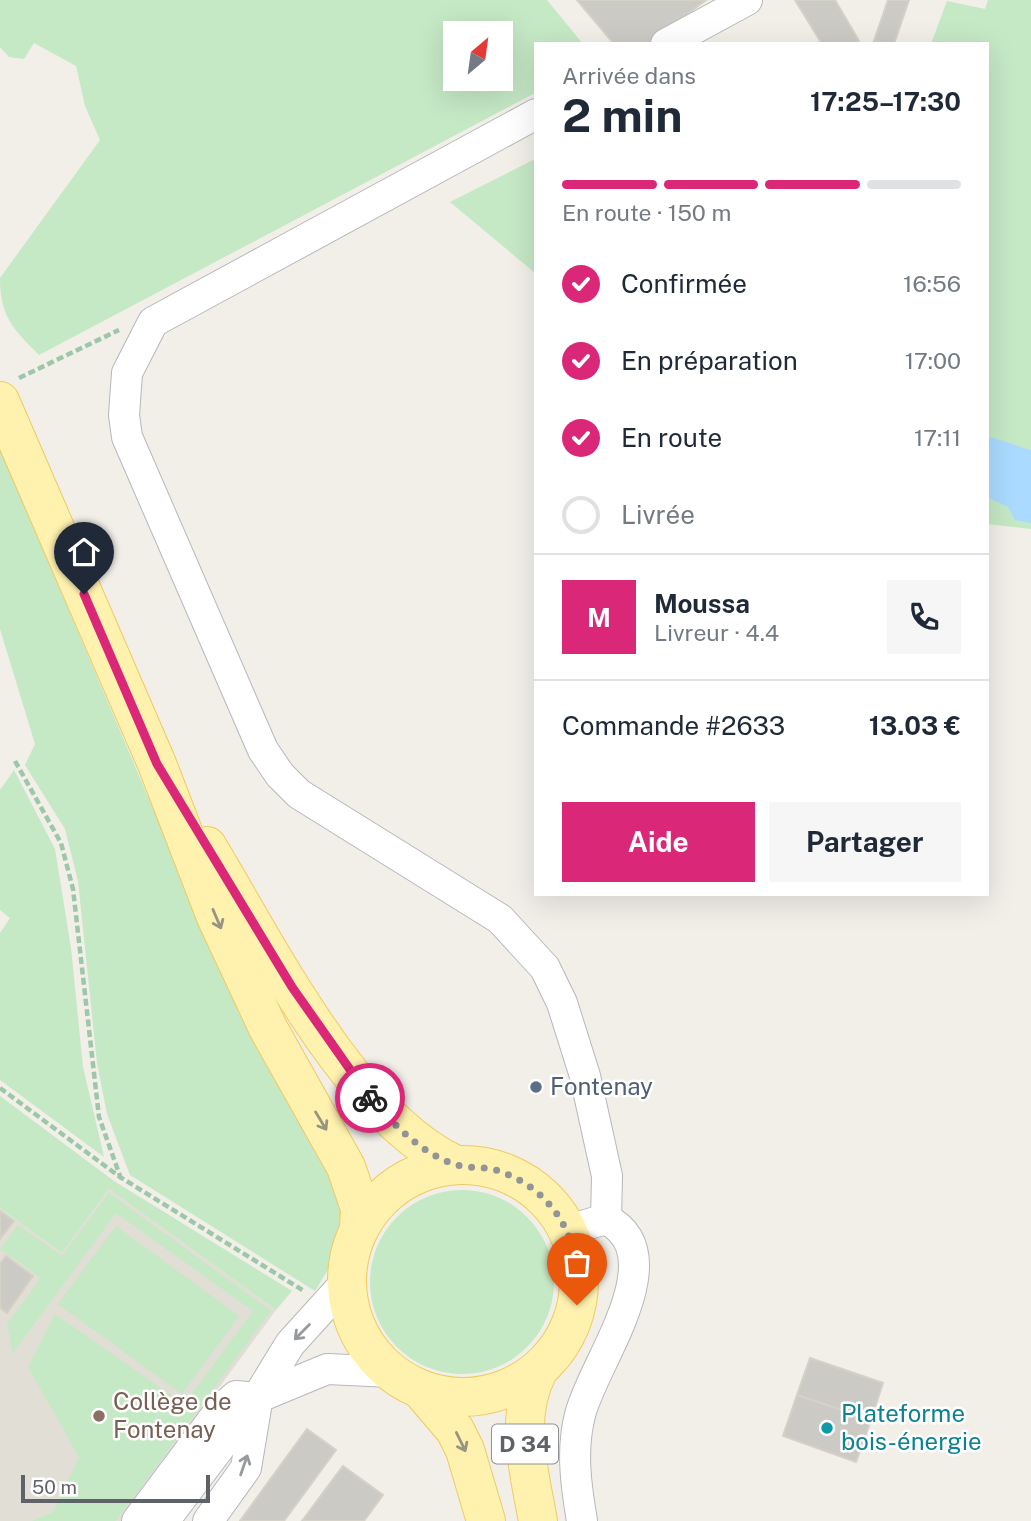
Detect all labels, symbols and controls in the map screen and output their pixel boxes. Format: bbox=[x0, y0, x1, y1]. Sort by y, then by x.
north arrow bbox=[443, 21, 513, 91]
map controls bbox=[443, 21, 513, 91]
text: Arrivée dans bbox=[562, 62, 696, 89]
text: 17:25–17:30 bbox=[810, 86, 961, 117]
text: 2 min bbox=[562, 88, 682, 142]
text: En route · 150 m bbox=[562, 199, 731, 226]
icon: check bbox=[562, 265, 600, 303]
text: Confirmée bbox=[621, 268, 747, 299]
text: 16:56 bbox=[903, 270, 961, 297]
icon: check bbox=[562, 342, 600, 380]
text: En préparation bbox=[621, 345, 798, 376]
text: 17:00 bbox=[905, 347, 961, 374]
icon: check bbox=[562, 419, 600, 457]
text: En route bbox=[621, 422, 722, 453]
text: 17:11 bbox=[914, 424, 961, 451]
text: Livrée bbox=[621, 499, 695, 530]
pin bbox=[54, 522, 114, 594]
icon: home bbox=[65, 533, 103, 571]
button: phone bbox=[887, 580, 961, 654]
text: Moussa bbox=[654, 588, 750, 619]
text: M bbox=[587, 602, 611, 633]
text: Livreur · 4.4 bbox=[654, 619, 779, 646]
text: Commande #2633 bbox=[562, 710, 785, 741]
text: 13.03 € bbox=[869, 710, 961, 741]
button: Aide bbox=[562, 802, 755, 882]
button: Partager bbox=[769, 802, 961, 882]
one-way arrow bbox=[211, 908, 224, 929]
courier bbox=[335, 1063, 405, 1133]
place label: Fontenay bbox=[550, 1072, 653, 1100]
icon: bike bbox=[351, 1079, 389, 1117]
marker: Fontenay bbox=[528, 1079, 544, 1095]
one-way arrow bbox=[314, 1111, 328, 1131]
pin bbox=[547, 1233, 607, 1305]
icon: bag bbox=[558, 1244, 596, 1282]
one-way arrow bbox=[294, 1323, 311, 1340]
place label: Collège de Fontenay bbox=[113, 1387, 232, 1443]
place label: Plateforme bois-énergie bbox=[841, 1399, 982, 1455]
marker: Collège de Fontenay bbox=[91, 1408, 107, 1424]
marker: Plateforme bois-énergie bbox=[819, 1420, 835, 1436]
road number: D 34 bbox=[492, 1424, 558, 1464]
one-way arrow bbox=[455, 1432, 469, 1452]
one-way arrow bbox=[239, 1454, 251, 1476]
scale bar bbox=[21, 1472, 210, 1504]
text: 50 m bbox=[32, 1476, 77, 1498]

